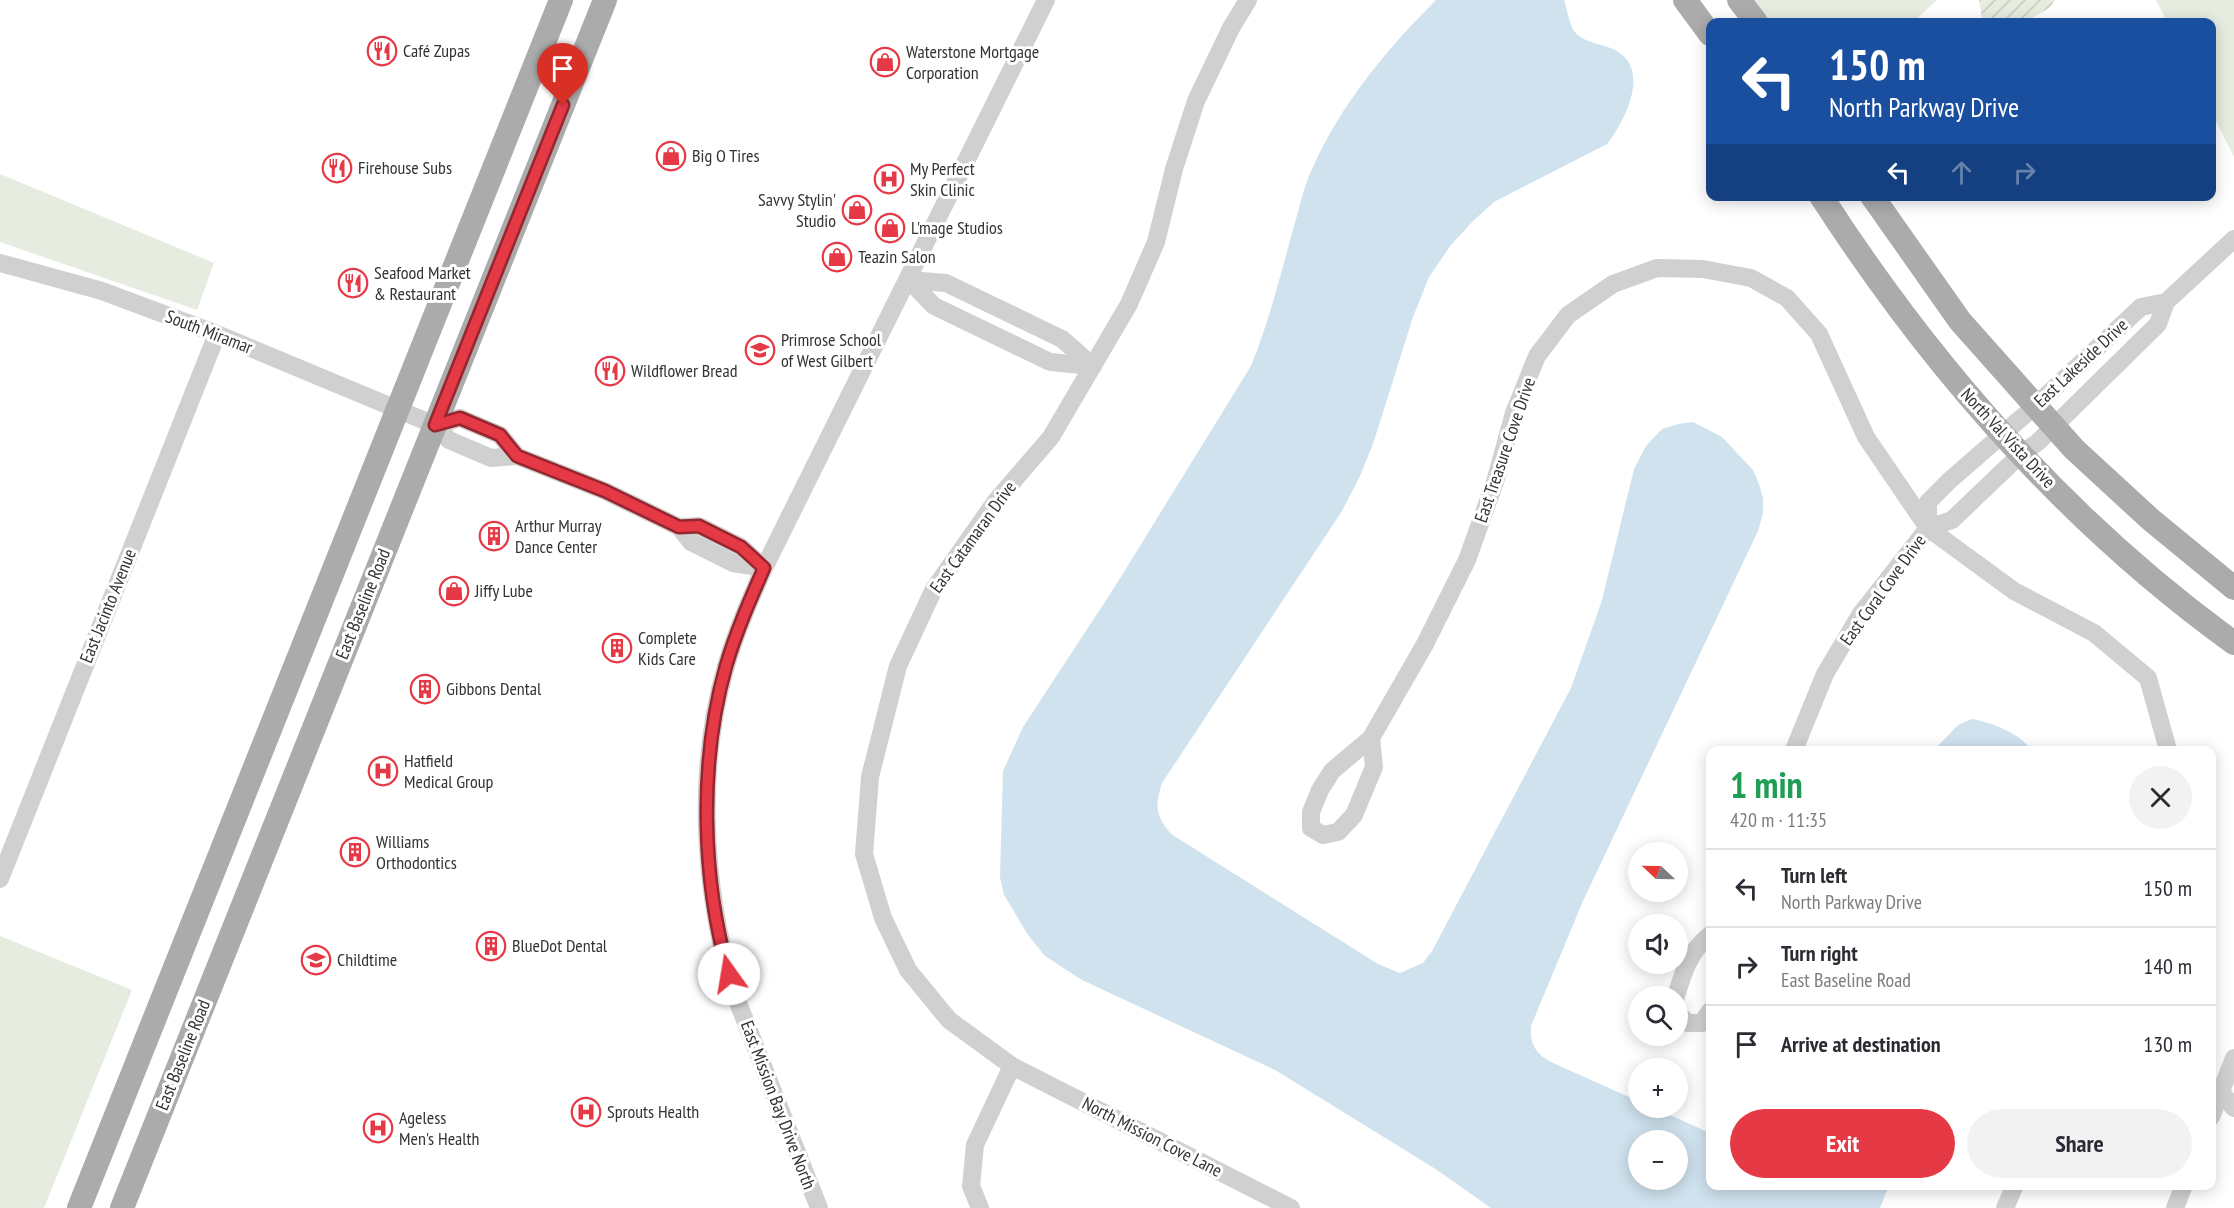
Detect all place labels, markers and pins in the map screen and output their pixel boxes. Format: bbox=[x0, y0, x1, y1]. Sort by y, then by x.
restaurant icon: Café Zupas bbox=[366, 35, 398, 67]
place label: Café Zupas bbox=[403, 39, 470, 62]
place label: Waterstone Mortgage Corporation bbox=[906, 40, 1039, 84]
pin bbox=[537, 43, 588, 105]
shop icon: Waterstone Mortgage Corporation bbox=[869, 46, 901, 78]
shop icon: Big O Tires bbox=[655, 140, 687, 172]
place label: Big O Tires bbox=[692, 144, 760, 167]
restaurant icon: Firehouse Subs bbox=[321, 152, 353, 184]
place label: Firehouse Subs bbox=[358, 156, 452, 179]
place label: My Perfect Skin Clinic bbox=[910, 157, 975, 201]
hospital icon: My Perfect Skin Clinic bbox=[873, 163, 905, 195]
place label: Savvy Stylin' Studio bbox=[758, 188, 836, 232]
shop icon: Savvy Stylin' Studio bbox=[841, 194, 873, 226]
shop icon: L'mage Studios bbox=[874, 212, 906, 244]
place label: L'mage Studios bbox=[911, 216, 1003, 239]
shop icon: Teazin Salon bbox=[821, 241, 853, 273]
place label: Teazin Salon bbox=[858, 245, 936, 268]
place label: Seafood Market & Restaurant bbox=[374, 261, 471, 305]
restaurant icon: Seafood Market & Restaurant bbox=[337, 267, 369, 299]
place label: Primrose School of West Gilbert bbox=[781, 328, 882, 372]
school or university icon: Primrose School of West Gilbert bbox=[744, 334, 776, 366]
restaurant icon: Wildflower Bread bbox=[594, 355, 626, 387]
place label: Wildflower Bread bbox=[631, 359, 738, 382]
place label: Arthur Murray Dance Center bbox=[515, 514, 602, 558]
building icon: Arthur Murray Dance Center bbox=[478, 520, 510, 552]
shop icon: Jiffy Lube bbox=[438, 575, 470, 607]
place label: Jiffy Lube bbox=[474, 579, 533, 602]
place label: Complete Kids Care bbox=[638, 626, 697, 670]
building icon: Complete Kids Care bbox=[601, 632, 633, 664]
building icon: Gibbons Dental bbox=[409, 673, 441, 705]
place label: Gibbons Dental bbox=[446, 677, 542, 700]
place label: Hatfield Medical Group bbox=[404, 749, 494, 793]
hospital icon: Hatfield Medical Group bbox=[367, 755, 399, 787]
place label: Williams Orthodontics bbox=[376, 830, 457, 874]
building icon: Williams Orthodontics bbox=[339, 836, 371, 868]
building icon: BlueDot Dental bbox=[475, 930, 507, 962]
place label: BlueDot Dental bbox=[512, 934, 608, 957]
school or university icon: Childtime bbox=[300, 944, 332, 976]
place label: Childtime bbox=[337, 948, 397, 971]
hospital icon: Sprouts Health bbox=[570, 1096, 602, 1128]
place label: Sprouts Health bbox=[607, 1100, 699, 1123]
place label: Ageless Men's Health bbox=[399, 1106, 479, 1150]
hospital icon: Ageless Men's Health bbox=[362, 1112, 394, 1144]

